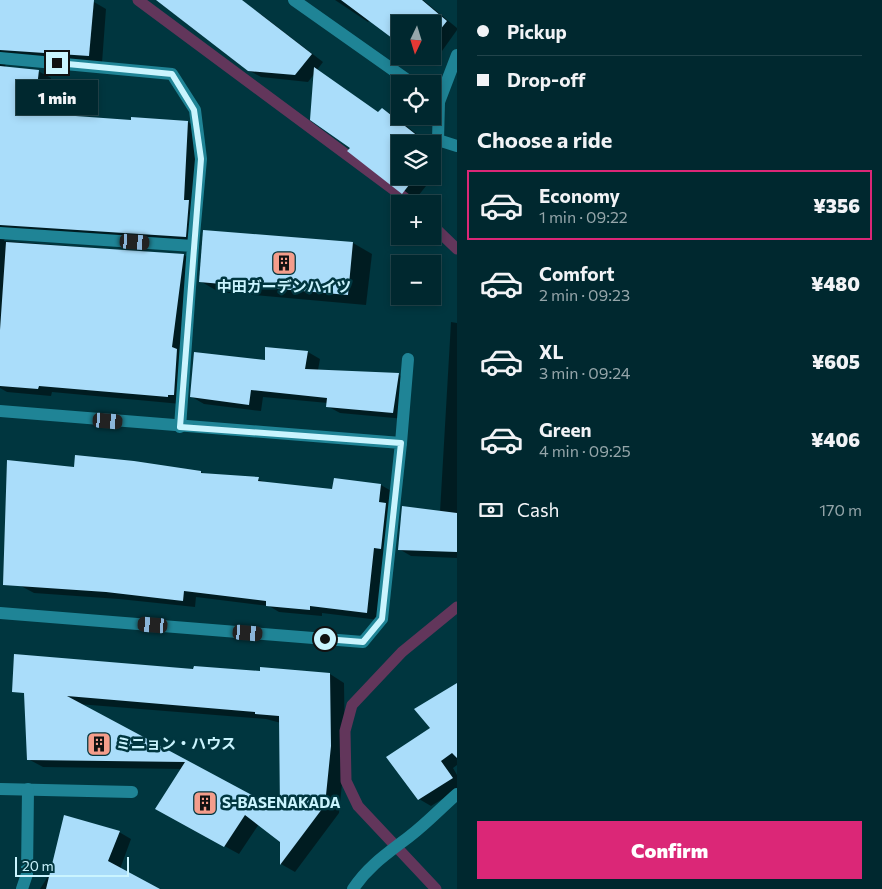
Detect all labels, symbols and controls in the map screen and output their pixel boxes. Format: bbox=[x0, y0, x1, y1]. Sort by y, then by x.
north arrow bbox=[391, 15, 441, 65]
map controls bbox=[391, 15, 441, 305]
text: Pickup bbox=[507, 20, 567, 43]
route end bbox=[46, 52, 68, 74]
text: Drop-off bbox=[507, 68, 586, 91]
button: locate bbox=[391, 75, 441, 125]
callout: 1 min bbox=[16, 80, 98, 116]
text: 1 min bbox=[38, 88, 76, 107]
text: Choose a ride bbox=[477, 126, 612, 153]
button: layers bbox=[391, 135, 441, 185]
icon: car bbox=[479, 183, 524, 228]
text: Economy bbox=[539, 184, 620, 207]
text: ¥356 bbox=[813, 194, 860, 217]
button: + bbox=[391, 195, 441, 245]
text: 1 min · 09:22 bbox=[539, 207, 628, 226]
car bbox=[119, 233, 150, 251]
building icon: 中田ガーデンハイツ bbox=[271, 250, 297, 276]
button: − bbox=[391, 255, 441, 305]
icon: car bbox=[479, 261, 524, 306]
text: Comfort bbox=[539, 262, 615, 285]
text: ¥480 bbox=[811, 272, 860, 295]
place label: 中田ガーデンハイツ bbox=[217, 277, 351, 295]
text: 2 min · 09:23 bbox=[539, 285, 630, 304]
icon: car bbox=[479, 339, 524, 384]
text: XL bbox=[539, 340, 564, 363]
text: ¥605 bbox=[812, 350, 860, 373]
text: 3 min · 09:24 bbox=[539, 363, 630, 382]
car bbox=[92, 412, 123, 430]
icon: car bbox=[479, 417, 524, 462]
text: Green bbox=[539, 418, 591, 441]
text: ¥406 bbox=[811, 428, 860, 451]
text: 4 min · 09:25 bbox=[539, 441, 631, 460]
icon: cash bbox=[477, 496, 505, 524]
text: Cash bbox=[517, 498, 559, 521]
text: 170 m bbox=[819, 500, 862, 519]
car bbox=[137, 616, 168, 634]
car bbox=[232, 624, 263, 642]
route start bbox=[314, 628, 336, 650]
building icon: ミニョン・ハウス bbox=[86, 731, 112, 757]
place label: ミニョン・ハウス bbox=[116, 734, 236, 752]
building icon: S-BASENAKADA bbox=[192, 790, 218, 816]
place label: S-BASENAKADA bbox=[222, 793, 341, 811]
button: Confirm bbox=[477, 821, 862, 879]
scale bar bbox=[15, 854, 129, 877]
text: 20 m bbox=[22, 857, 54, 874]

